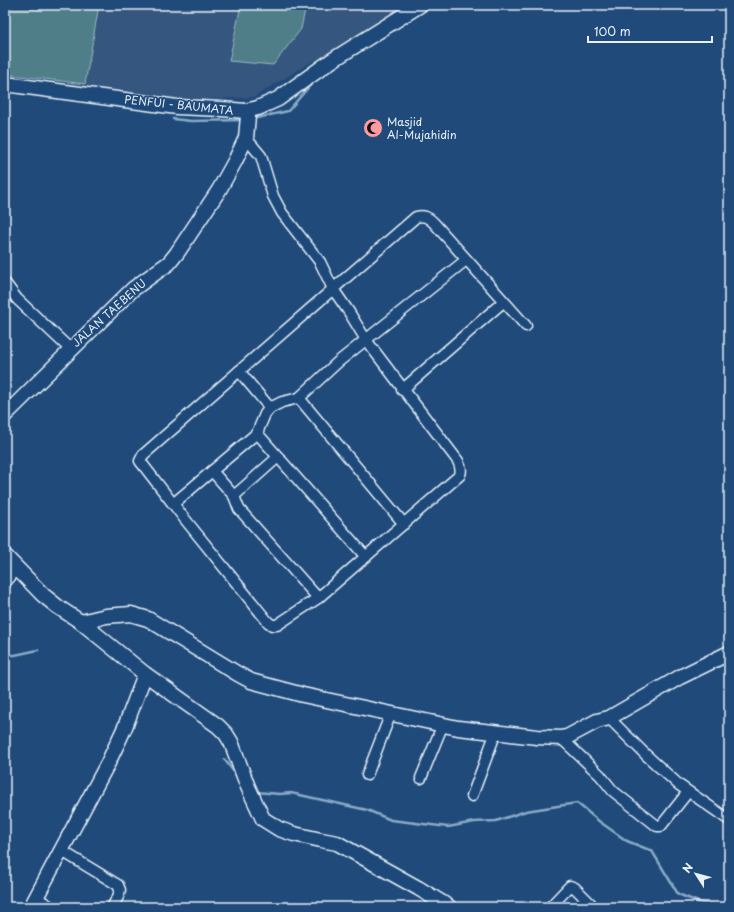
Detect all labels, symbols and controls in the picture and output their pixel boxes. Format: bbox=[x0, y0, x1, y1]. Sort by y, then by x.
scale bar bbox=[588, 18, 712, 44]
text: 100 m bbox=[594, 22, 631, 40]
street label: PENFUI - BAUMATA bbox=[124, 90, 234, 119]
place label: Masjid Al-Mujahidin bbox=[387, 113, 457, 143]
mosque icon: Masjid Al-Mujahidin bbox=[362, 117, 384, 139]
street label: JALAN TAEBENU bbox=[68, 275, 150, 351]
north arrow bbox=[676, 854, 716, 894]
text: N bbox=[678, 859, 697, 876]

